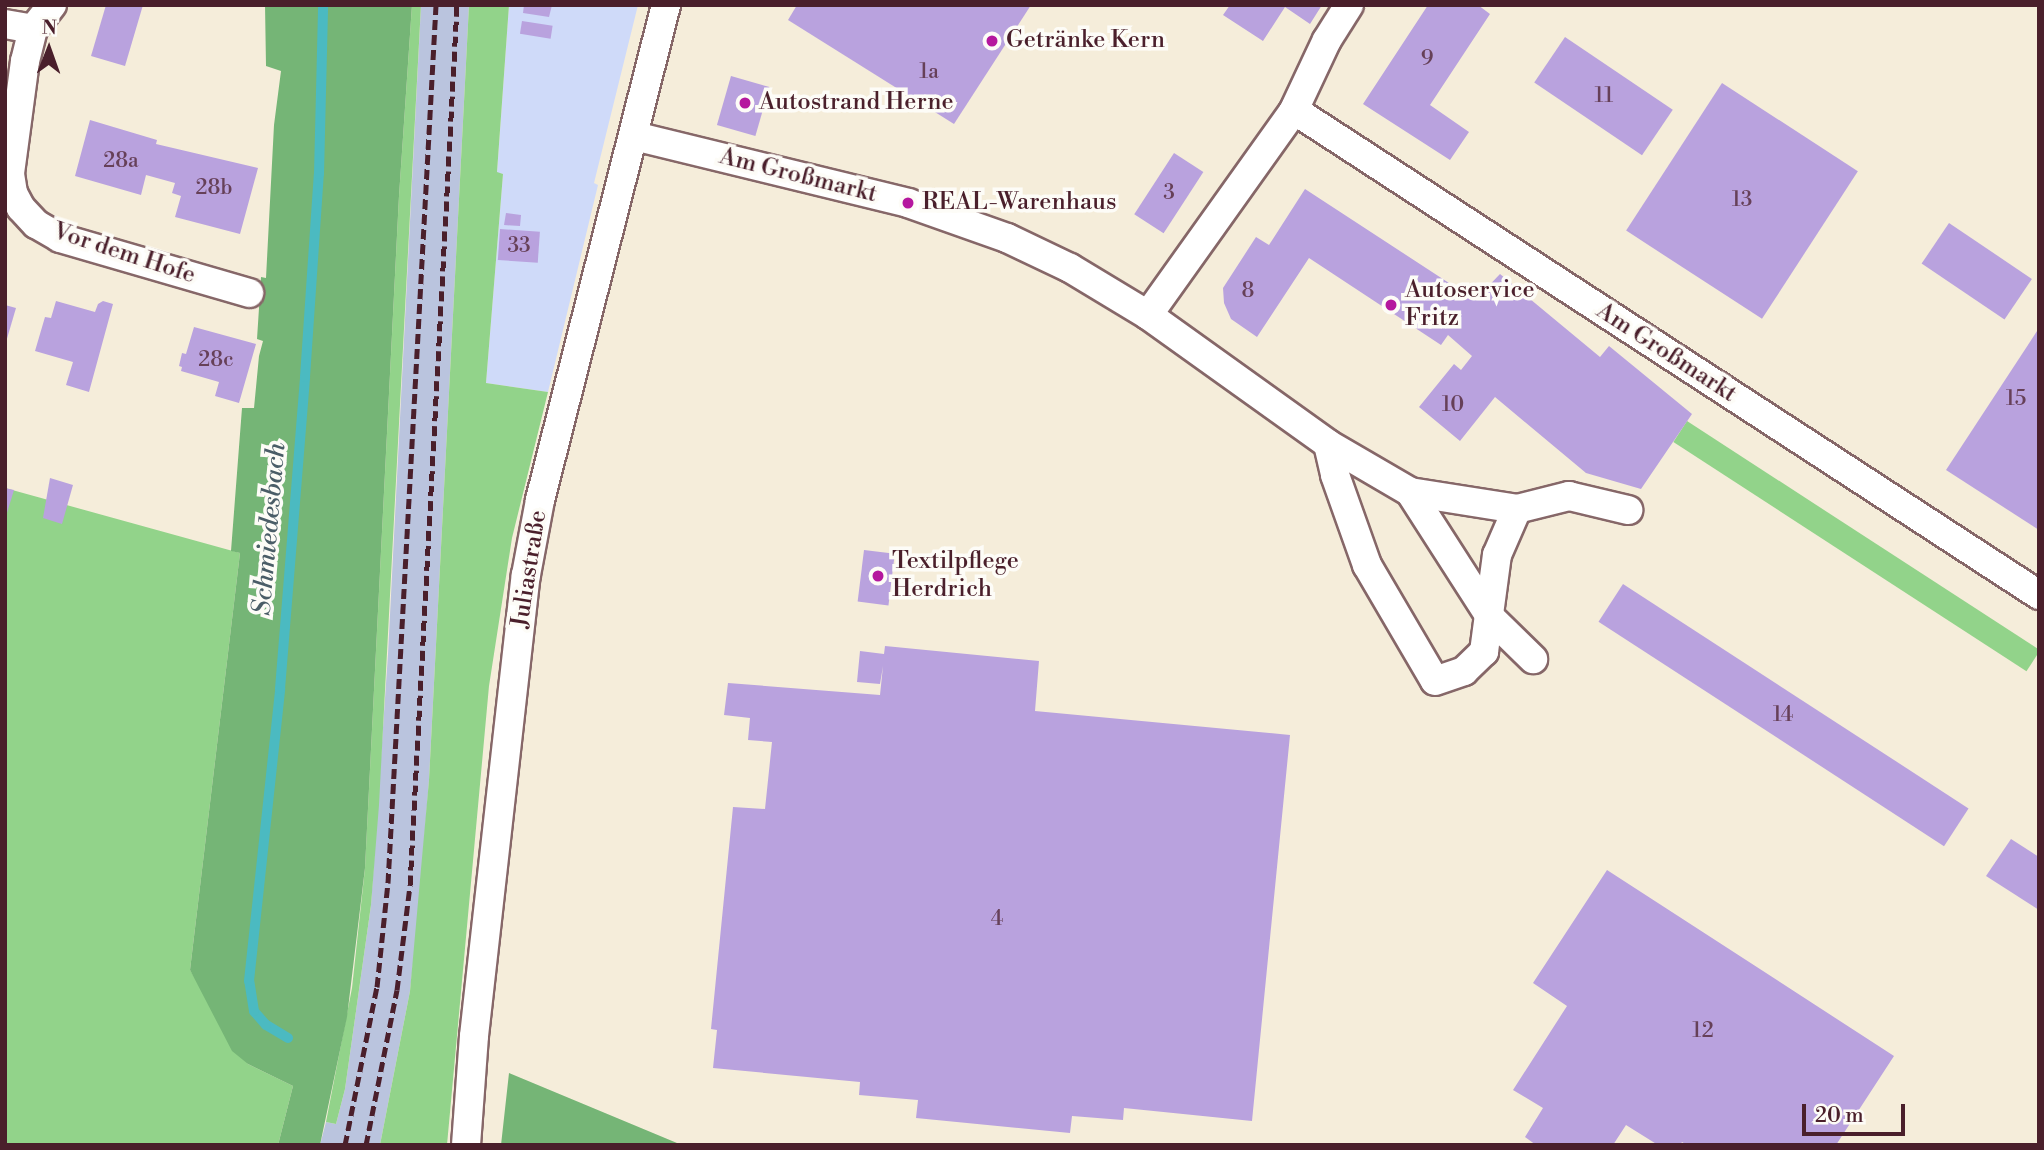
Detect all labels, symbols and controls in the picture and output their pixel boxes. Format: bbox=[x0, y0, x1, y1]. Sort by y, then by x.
north arrow bbox=[14, 14, 84, 84]
text: N bbox=[42, 16, 57, 40]
place label: Getränke Kern bbox=[1006, 27, 1165, 55]
marker: Getränke Kern bbox=[984, 33, 1000, 49]
house number: 9 bbox=[1421, 46, 1433, 72]
house number: 1a bbox=[919, 59, 939, 85]
house number: 11 bbox=[1595, 83, 1613, 109]
place label: Autostrand Herne bbox=[759, 89, 954, 117]
marker: Autostrand Herne bbox=[737, 95, 753, 111]
street label: Am Großmarkt bbox=[716, 143, 880, 209]
house number: 28a bbox=[103, 148, 139, 174]
house number: 28b bbox=[196, 175, 232, 201]
house number: 3 bbox=[1163, 180, 1175, 206]
house number: 13 bbox=[1732, 187, 1752, 213]
place label: REAL-Warenhaus bbox=[922, 189, 1116, 217]
marker: REAL-Warenhaus bbox=[900, 195, 916, 211]
street label: Vor dem Hofe bbox=[49, 217, 199, 291]
house number: 33 bbox=[507, 233, 531, 259]
place label: Autoservice Fritz bbox=[1405, 277, 1535, 333]
house number: 8 bbox=[1242, 278, 1254, 304]
marker: Autoservice Fritz bbox=[1383, 297, 1399, 313]
street label: Am Großmarkt bbox=[1590, 297, 1742, 409]
house number: 28c bbox=[198, 347, 234, 373]
house number: 15 bbox=[2006, 386, 2026, 412]
house number: 10 bbox=[1442, 392, 1464, 418]
water label: Schmiedesbach bbox=[247, 441, 293, 617]
street label: Juliastraße bbox=[507, 508, 553, 630]
place label: Textilpflege Herdrich bbox=[892, 548, 1019, 604]
marker: Textilpflege Herdrich bbox=[870, 568, 886, 584]
house number: 14 bbox=[1773, 702, 1793, 728]
house number: 4 bbox=[991, 906, 1003, 932]
house number: 12 bbox=[1692, 1018, 1714, 1044]
scale bar bbox=[1806, 1090, 1909, 1134]
text: 20 m bbox=[1815, 1103, 1864, 1129]

